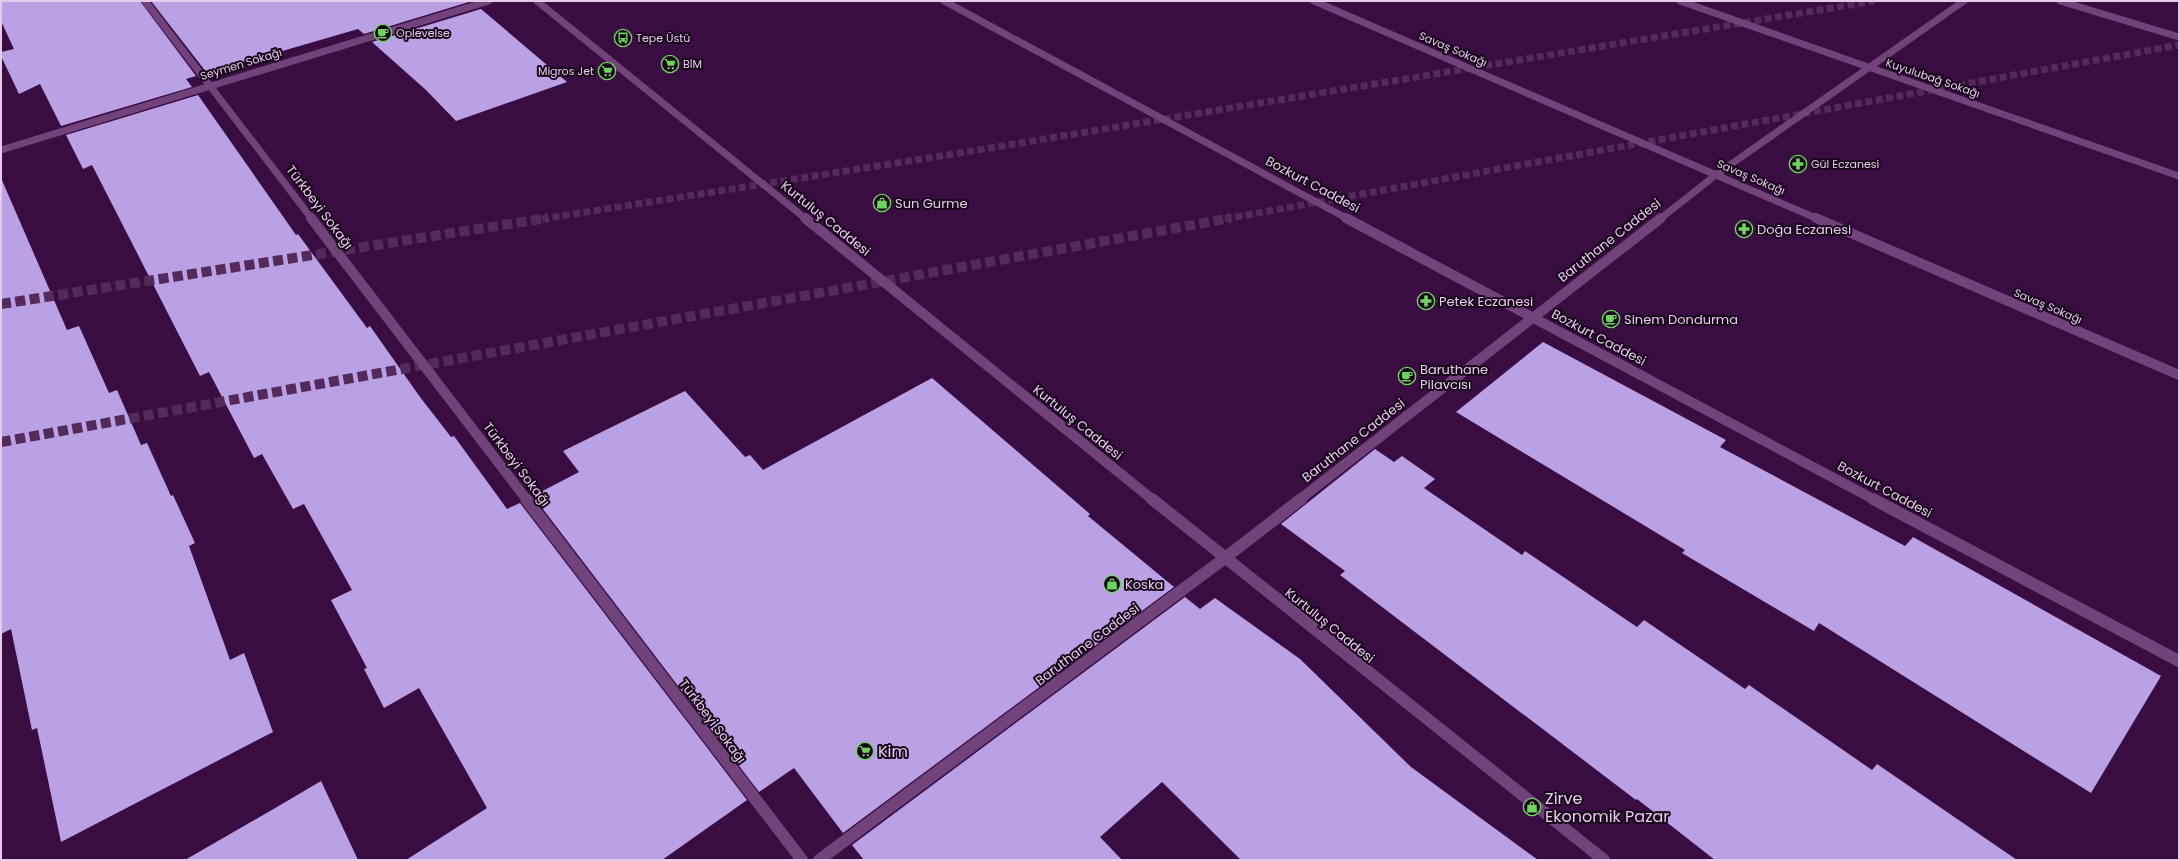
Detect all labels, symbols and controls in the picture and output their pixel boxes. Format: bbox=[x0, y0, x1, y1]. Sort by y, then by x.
cafe icon: Oplevelse bbox=[373, 23, 393, 43]
place label: Oplevelse bbox=[396, 25, 450, 41]
street label: Savaş Sokağı bbox=[1416, 27, 1490, 71]
bus stop icon: Tepe Üstü bbox=[613, 28, 633, 48]
place label: Tepe Üstü bbox=[636, 30, 690, 46]
street label: Seymen Sokağı bbox=[198, 44, 284, 84]
supermarket icon: BİM bbox=[660, 54, 680, 74]
street label: Kuyulubağ Sokağı bbox=[1884, 54, 1982, 102]
place label: BİM bbox=[683, 56, 702, 72]
supermarket icon: Migros Jet bbox=[597, 61, 617, 81]
place label: Migros Jet bbox=[538, 63, 594, 79]
street label: Bozkurt Caddesi bbox=[1262, 151, 1363, 217]
pharmacy icon: Gül Eczanesi bbox=[1788, 154, 1808, 174]
street label: Savaş Sokağı bbox=[1714, 155, 1788, 199]
place label: Gül Eczanesi bbox=[1811, 156, 1880, 172]
street label: Türkbeyi Sokağı bbox=[282, 161, 358, 253]
street label: Kurtuluş Caddesi bbox=[777, 176, 874, 260]
shop icon: Sun Gurme bbox=[872, 193, 892, 213]
place label: Sun Gurme bbox=[895, 194, 967, 213]
street label: Baruthane Caddesi bbox=[1554, 194, 1665, 287]
pharmacy icon: Doğa Eczanesi bbox=[1734, 219, 1754, 239]
place label: Doğa Eczanesi bbox=[1757, 220, 1851, 239]
street label: Savaş Sokağı bbox=[2011, 284, 2085, 328]
pharmacy icon: Petek Eczanesi bbox=[1416, 291, 1436, 311]
place label: Petek Eczanesi bbox=[1439, 292, 1533, 311]
street label: Bozkurt Caddesi bbox=[1548, 304, 1649, 370]
cafe icon: Sinem Dondurma bbox=[1601, 309, 1621, 329]
place label: Sinem Dondurma bbox=[1624, 310, 1738, 329]
place label: Baruthane Pilavcısı bbox=[1420, 360, 1488, 394]
cafe icon: Baruthane Pilavcısı bbox=[1397, 366, 1417, 386]
street label: Kurtuluş Caddesi bbox=[1029, 380, 1126, 464]
street label: Baruthane Caddesi bbox=[1298, 394, 1409, 487]
street label: Türkbeyi Sokağı bbox=[479, 418, 555, 510]
street label: Bozkurt Caddesi bbox=[1834, 456, 1935, 522]
shop icon: Koska bbox=[1102, 574, 1122, 594]
place label: Koska bbox=[1125, 575, 1163, 594]
street label: Kurtuluş Caddesi bbox=[1281, 583, 1378, 667]
street label: Baruthane Caddesi bbox=[1031, 599, 1143, 690]
street label: Türkbeyi Sokağı bbox=[675, 675, 751, 767]
place label: Kim bbox=[878, 740, 908, 763]
supermarket icon: Kim bbox=[855, 741, 875, 761]
place label: Zirve Ekonomik Pazar bbox=[1545, 787, 1669, 828]
shop icon: Zirve Ekonomik Pazar bbox=[1522, 797, 1542, 817]

